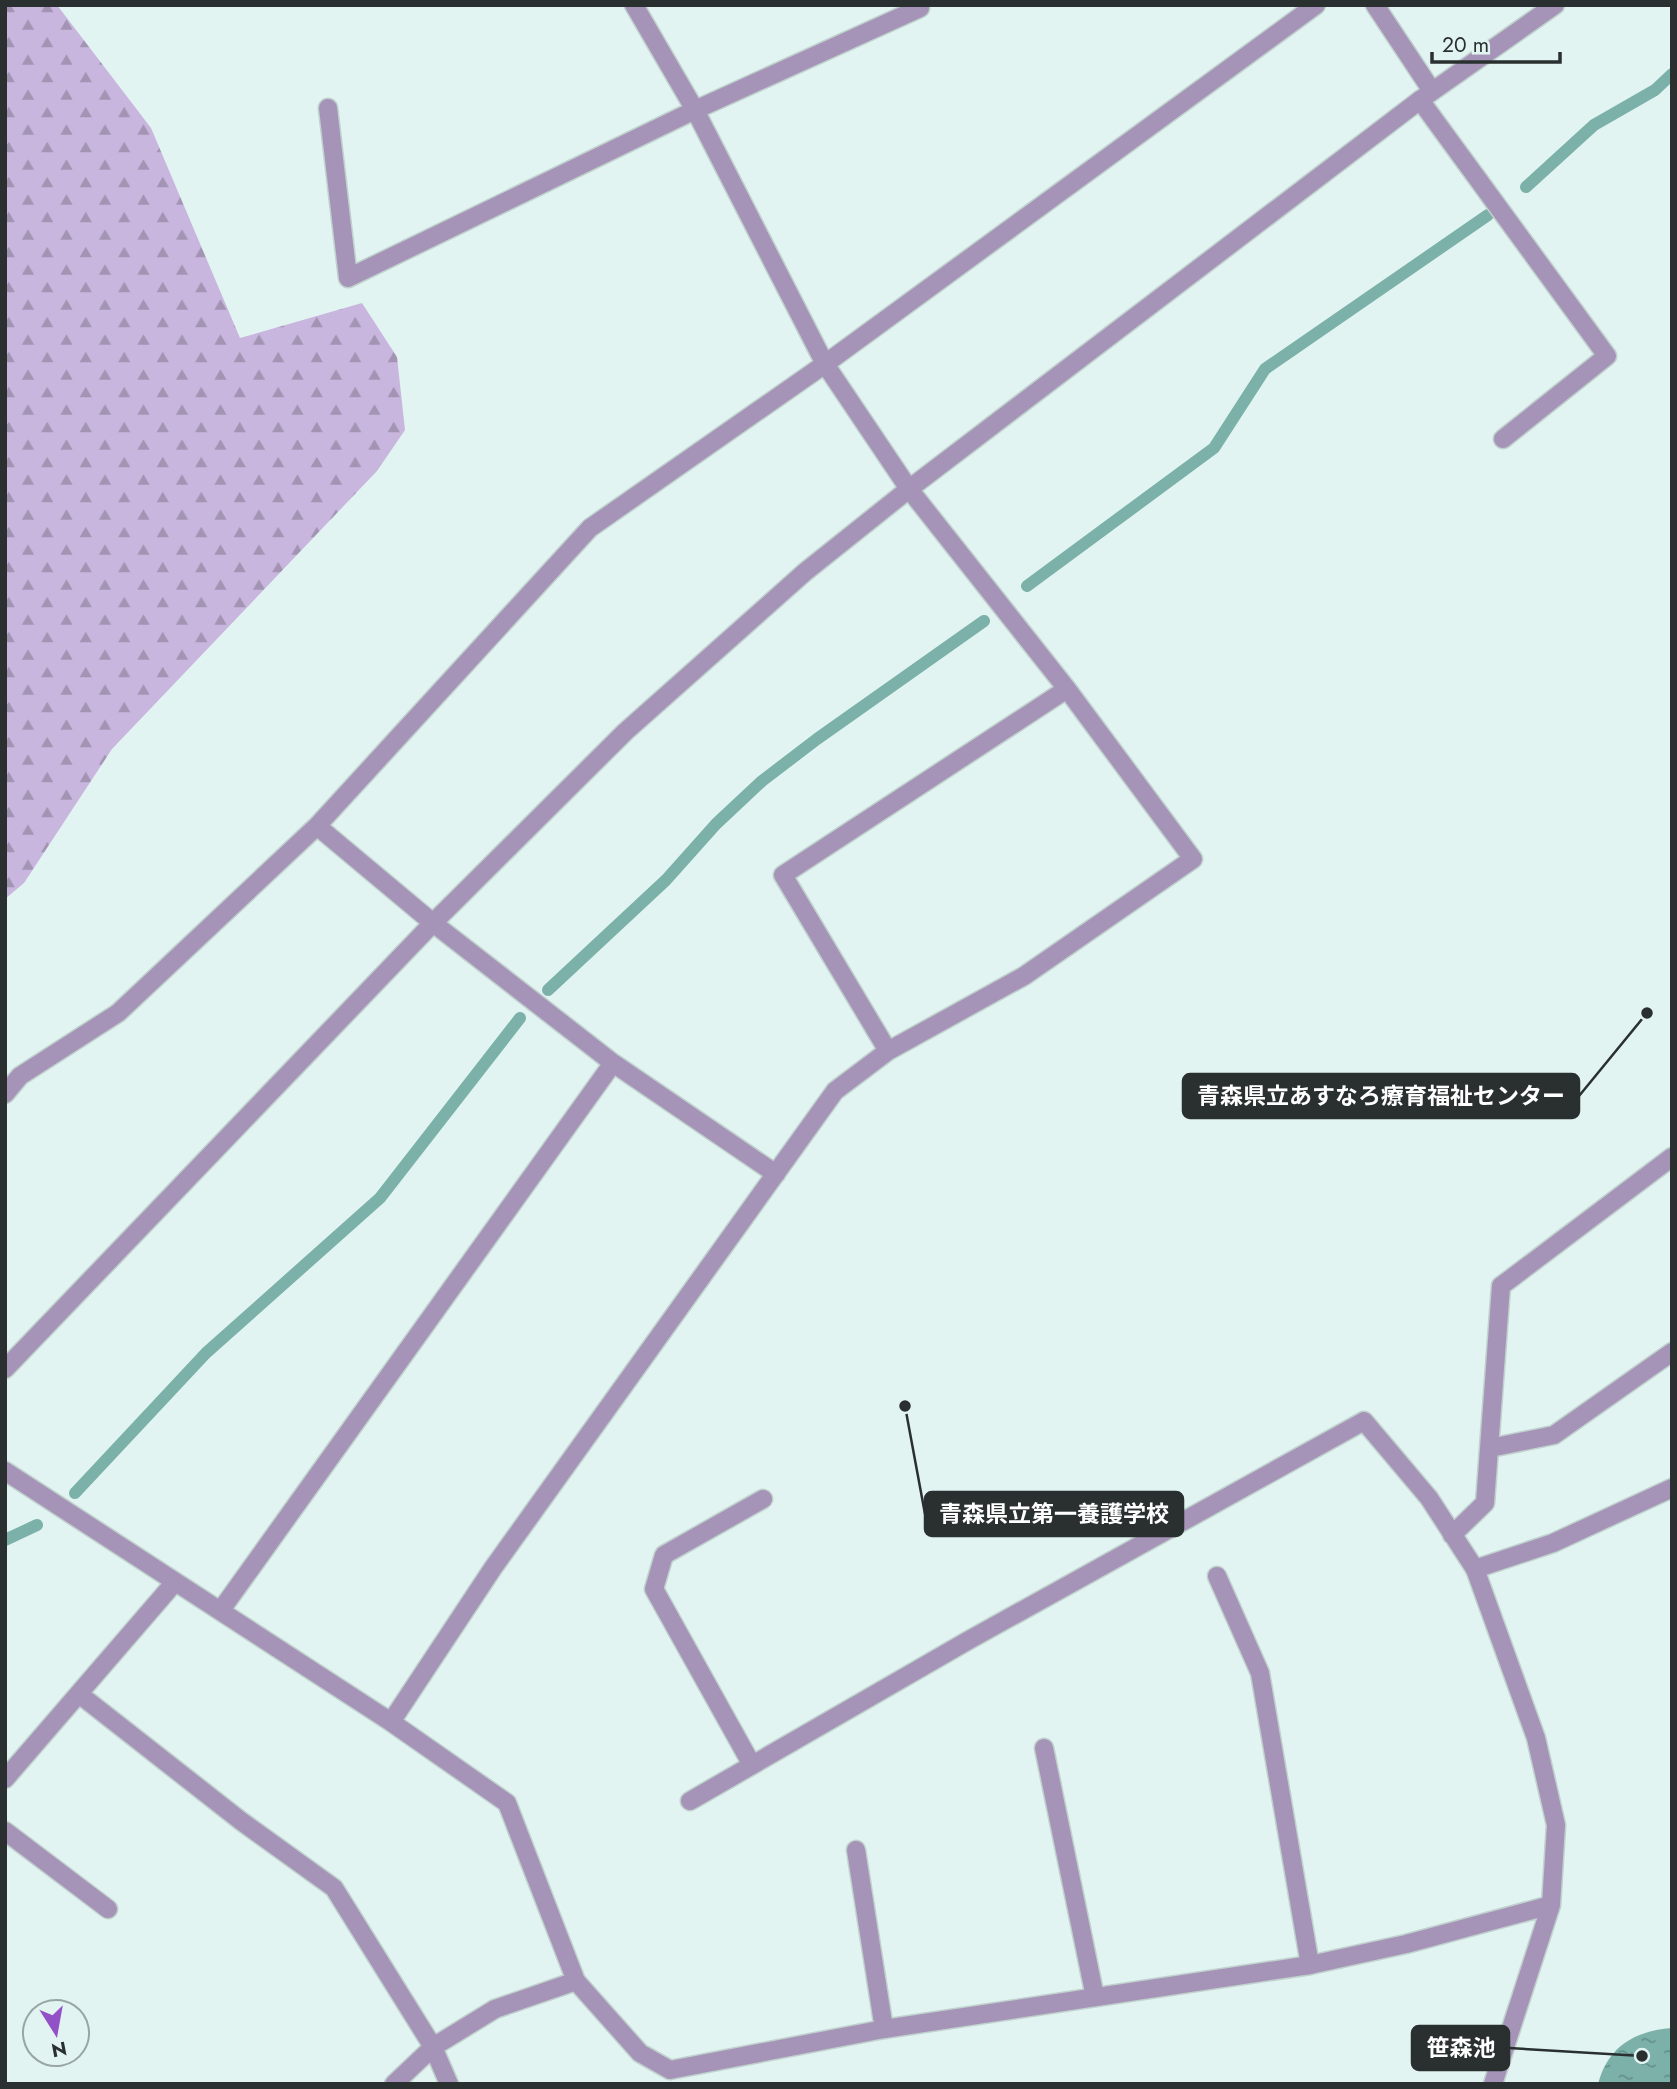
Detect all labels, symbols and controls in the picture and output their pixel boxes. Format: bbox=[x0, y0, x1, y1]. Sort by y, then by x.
scale bar bbox=[1432, 21, 1560, 65]
text: 20 m bbox=[1442, 30, 1489, 60]
callout: 青森県立あすなろ療育福祉センター bbox=[1183, 1074, 1579, 1118]
text: 青森県立あすなろ療育福祉センター bbox=[1197, 1079, 1565, 1113]
callout: 青森県立第一養護学校 bbox=[925, 1492, 1183, 1536]
text: 青森県立第一養護学校 bbox=[939, 1497, 1169, 1531]
north arrow bbox=[21, 1998, 91, 2068]
callout: 笹森池 bbox=[1412, 2026, 1509, 2070]
text: 笹森池 bbox=[1427, 2031, 1496, 2065]
text: N bbox=[49, 2035, 69, 2064]

